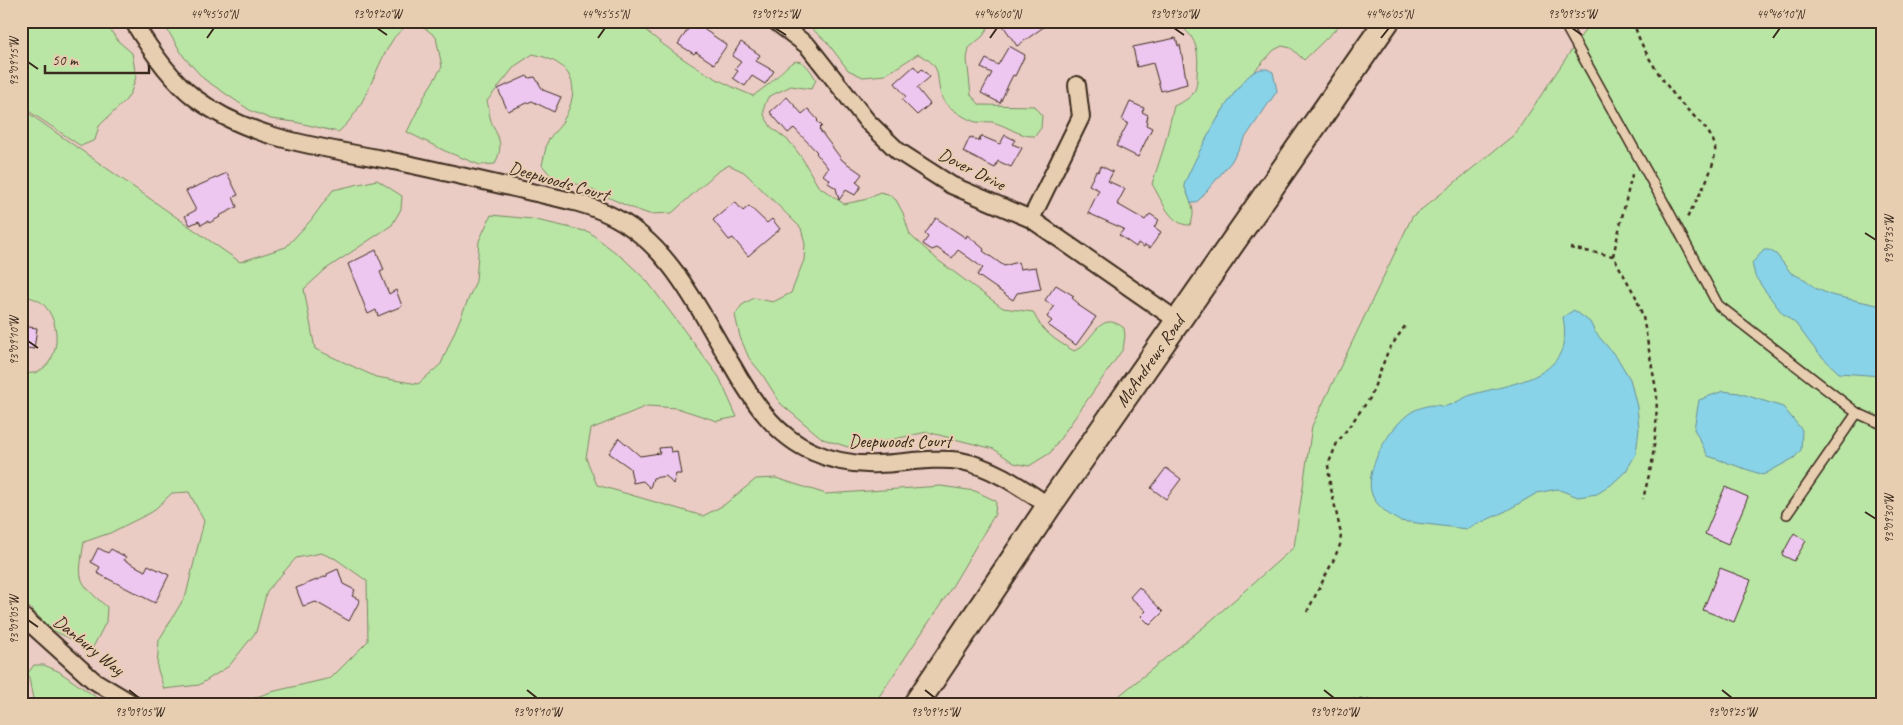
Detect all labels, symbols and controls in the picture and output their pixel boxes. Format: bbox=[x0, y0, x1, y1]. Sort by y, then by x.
text: 44°45'50"N bbox=[190, 6, 239, 22]
text: 93°09'20"W bbox=[353, 6, 404, 22]
text: 44°45'55"N bbox=[581, 6, 630, 22]
text: 93°09'25"W bbox=[751, 6, 802, 22]
text: 44°46'00"N bbox=[973, 6, 1022, 22]
text: 93°09'30"W bbox=[1150, 6, 1201, 22]
text: 44°46'05"N bbox=[1365, 6, 1414, 22]
text: 93°09'35"W bbox=[1548, 6, 1599, 22]
text: 44°46'10"N bbox=[1756, 6, 1805, 22]
text: 93°09'15"W bbox=[6, 35, 22, 86]
scale bar bbox=[45, 42, 149, 74]
text: 50 m bbox=[52, 51, 79, 70]
street label: Dover Drive bbox=[935, 143, 1010, 196]
street label: Deepwoods Court bbox=[507, 156, 614, 207]
text: 93°09'35"W bbox=[1881, 213, 1897, 264]
street label: McAndrews Road bbox=[1111, 309, 1191, 411]
text: 93°09'10"W bbox=[6, 314, 22, 365]
street label: Deepwoods Court bbox=[849, 430, 954, 452]
text: 93°09'30"W bbox=[1881, 492, 1897, 543]
text: 93°09'05"W bbox=[6, 593, 22, 644]
street label: Danbury Way bbox=[49, 610, 130, 681]
text: 93°09'05"W bbox=[115, 704, 166, 720]
text: 93°09'10"W bbox=[513, 704, 564, 720]
text: 93°09'15"W bbox=[911, 704, 962, 720]
text: 93°09'20"W bbox=[1310, 704, 1361, 720]
text: 93°09'25"W bbox=[1708, 704, 1759, 720]

